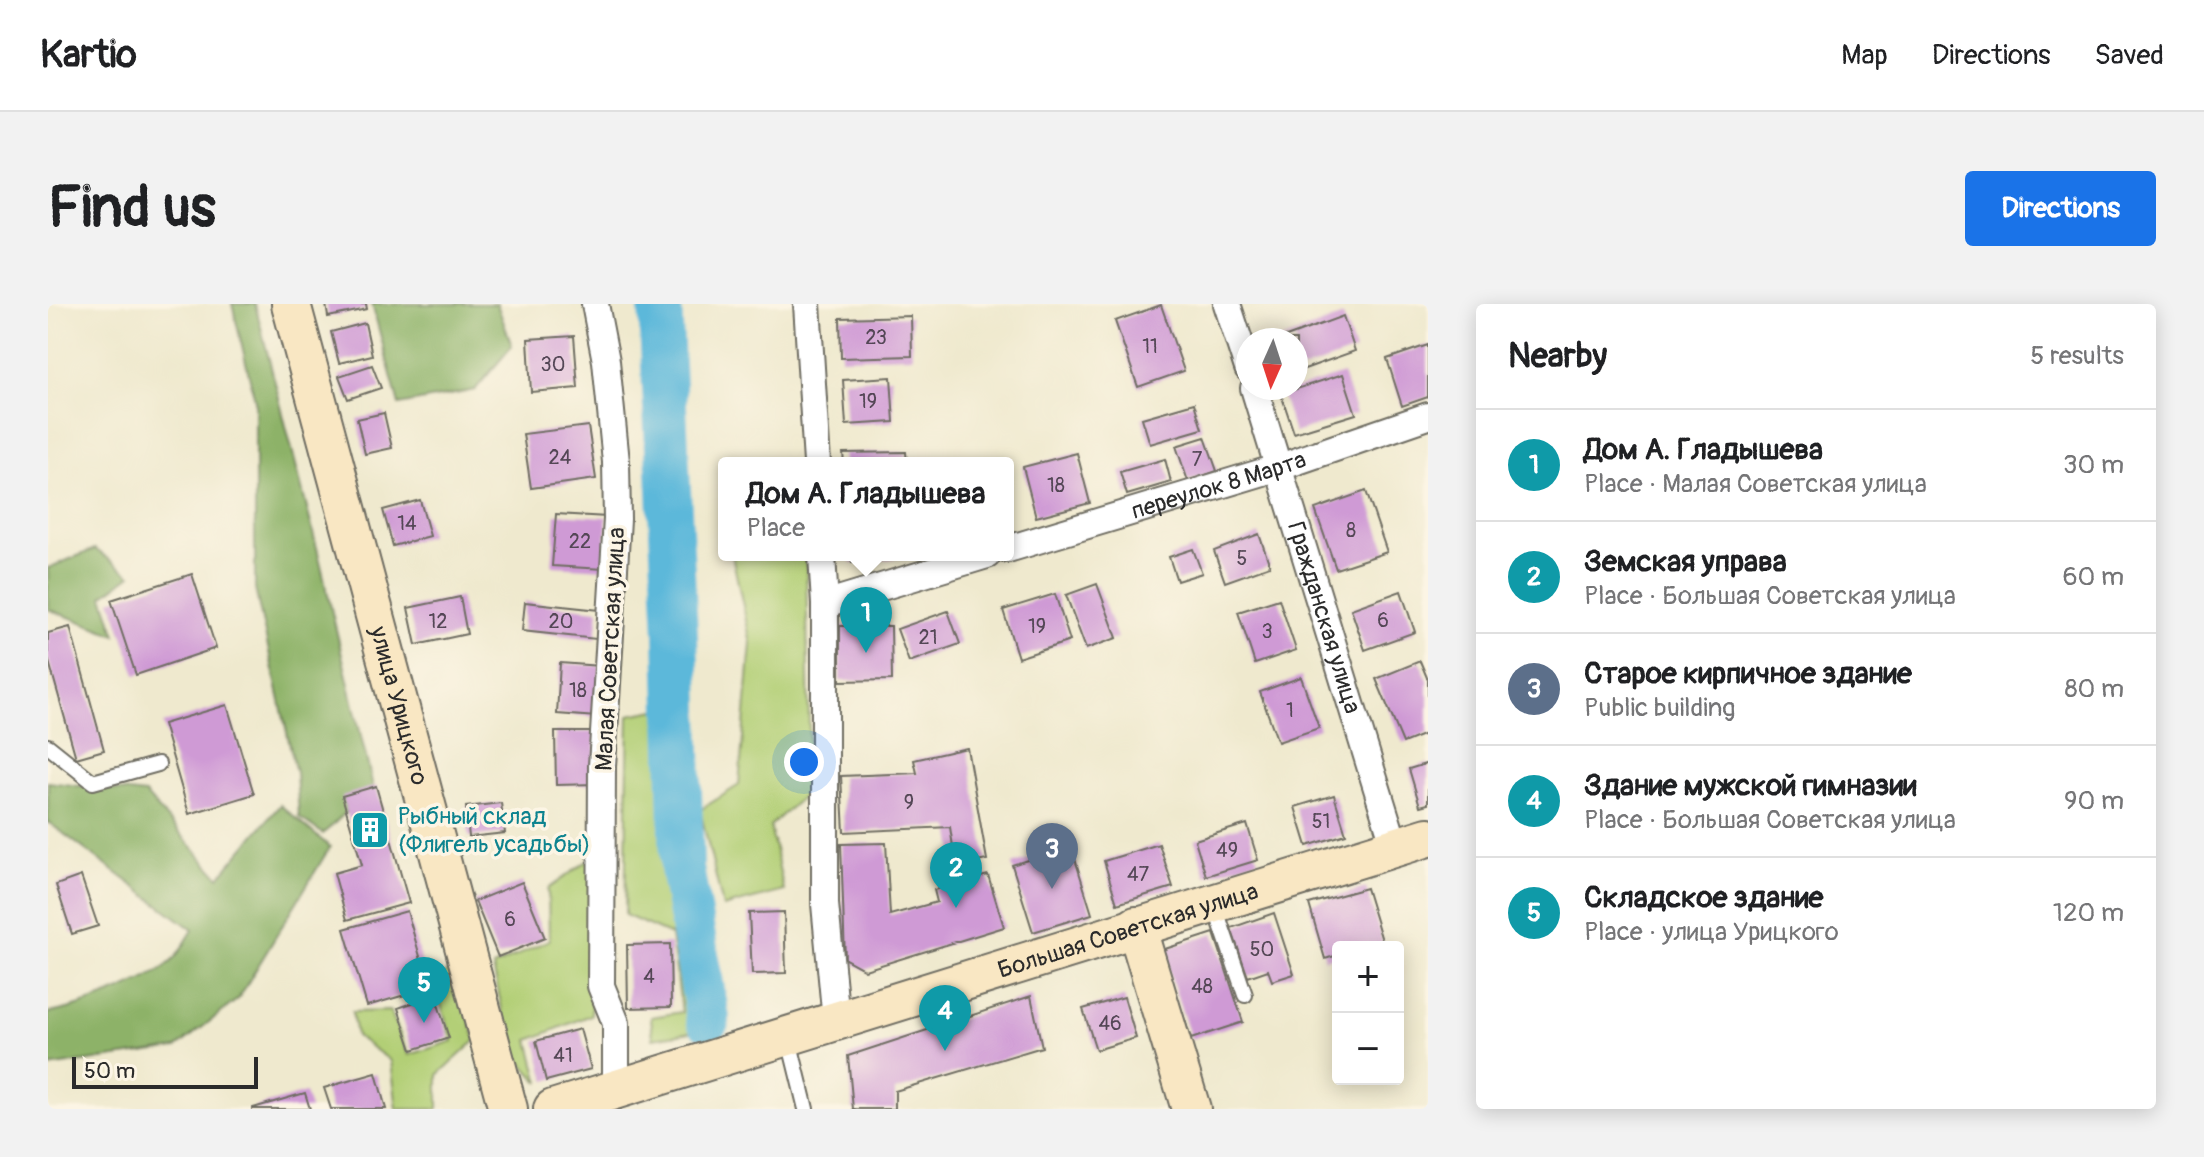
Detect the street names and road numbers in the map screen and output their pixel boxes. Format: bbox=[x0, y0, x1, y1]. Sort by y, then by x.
street label: переулок 8 Марта bbox=[1128, 445, 1310, 526]
street label: Гражданская улица bbox=[1281, 518, 1367, 717]
street label: Малая Советская улица bbox=[590, 526, 631, 772]
street label: улица Урицкого bbox=[363, 622, 434, 788]
street label: Большая Советская улица bbox=[994, 877, 1262, 985]

